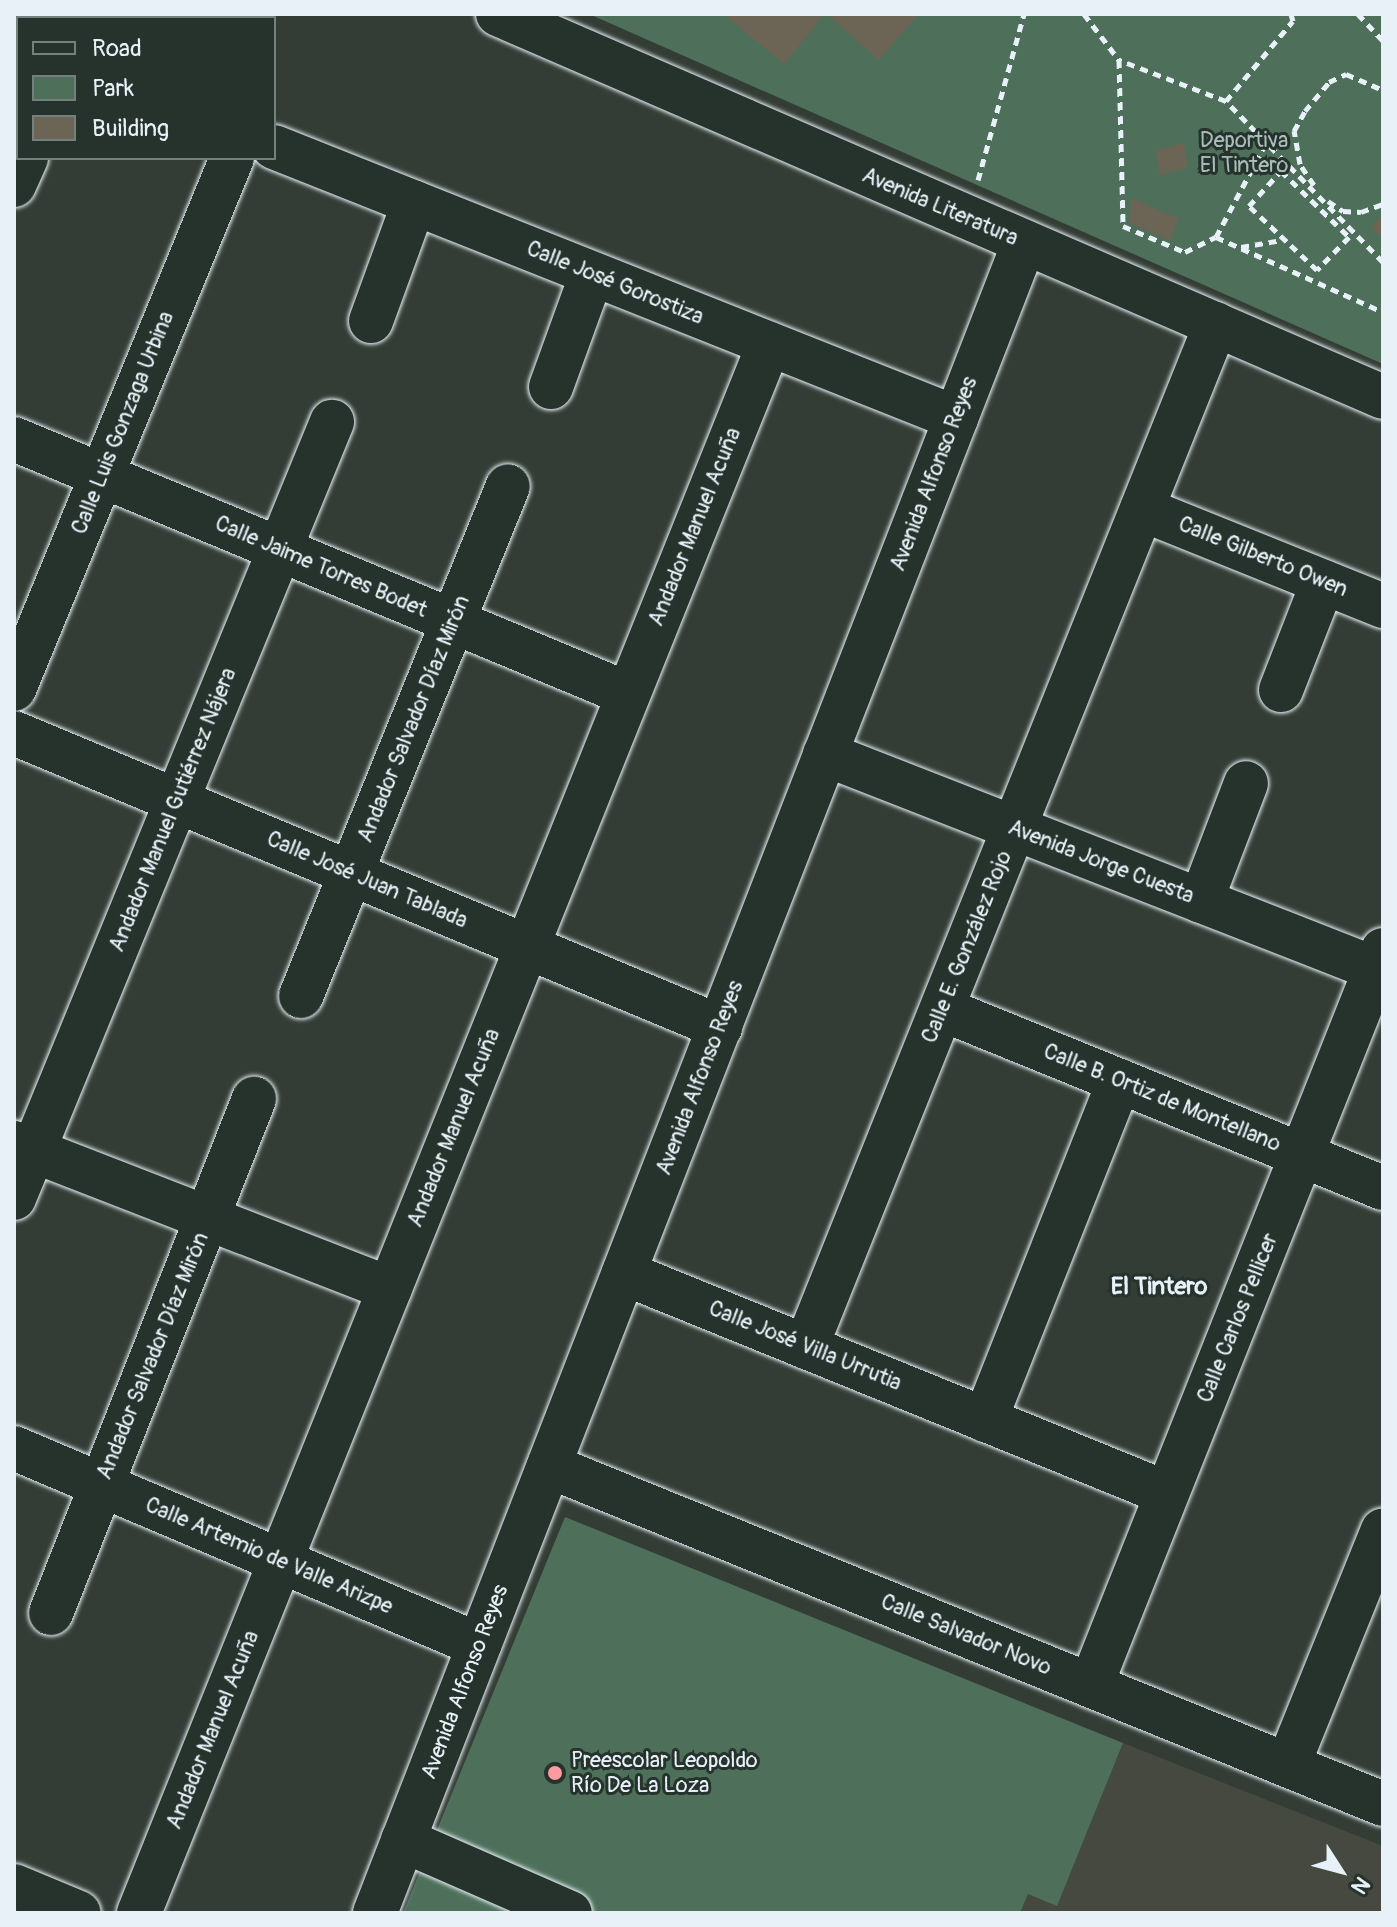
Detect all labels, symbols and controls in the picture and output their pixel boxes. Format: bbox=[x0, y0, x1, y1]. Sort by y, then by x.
legend bbox=[16, 16, 276, 160]
text: Road bbox=[92, 34, 142, 63]
text: Park bbox=[92, 74, 134, 103]
text: Building bbox=[92, 114, 169, 143]
park label: Deportiva El Tintero bbox=[1200, 127, 1288, 178]
street label: Avenida Literatura bbox=[858, 162, 1022, 252]
street label: Calle José Gorostiza bbox=[523, 235, 707, 331]
street label: Calle Luis Gonzaga Urbina bbox=[66, 308, 180, 538]
street label: Avenida Alfonso Reyes bbox=[885, 373, 983, 575]
street label: Andador Manuel Acuña bbox=[643, 424, 747, 630]
street label: Calle Jaime Torres Bodet bbox=[211, 510, 431, 624]
street label: Calle Gilberto Owen bbox=[1174, 511, 1352, 603]
street label: Andador Salvador Díaz Mirón bbox=[352, 592, 476, 846]
street label: Andador Manuel Gutiérrez Nájera bbox=[104, 664, 242, 956]
street label: Avenida Jorge Cuesta bbox=[1004, 814, 1198, 910]
street label: Calle José Juan Tablada bbox=[263, 826, 471, 934]
street label: Calle E. González Rojo bbox=[916, 847, 1018, 1047]
street label: Avenida Alfonso Reyes bbox=[651, 977, 749, 1179]
street label: Andador Manuel Acuña bbox=[402, 1025, 506, 1231]
street label: Calle B. Ortiz de Montellano bbox=[1040, 1038, 1284, 1158]
street label: Andador Salvador Díaz Mirón bbox=[91, 1229, 215, 1483]
street label: Calle Carlos Pellicer bbox=[1192, 1229, 1284, 1407]
district label: El Tintero bbox=[1111, 1273, 1207, 1301]
street label: Calle José Villa Urrutia bbox=[705, 1295, 905, 1397]
street label: Calle Artemio de Valle Arizpe bbox=[141, 1492, 397, 1620]
street label: Avenida Alfonso Reyes bbox=[416, 1581, 514, 1783]
street label: Calle Salvador Novo bbox=[877, 1589, 1055, 1681]
street label: Andador Manuel Acuña bbox=[161, 1627, 265, 1833]
place label: Preescolar Leopoldo Río De La Loza bbox=[571, 1747, 758, 1798]
marker: Preescolar Leopoldo Río De La Loza bbox=[546, 1764, 564, 1782]
north arrow bbox=[1301, 1831, 1381, 1911]
text: N bbox=[1345, 1871, 1376, 1899]

